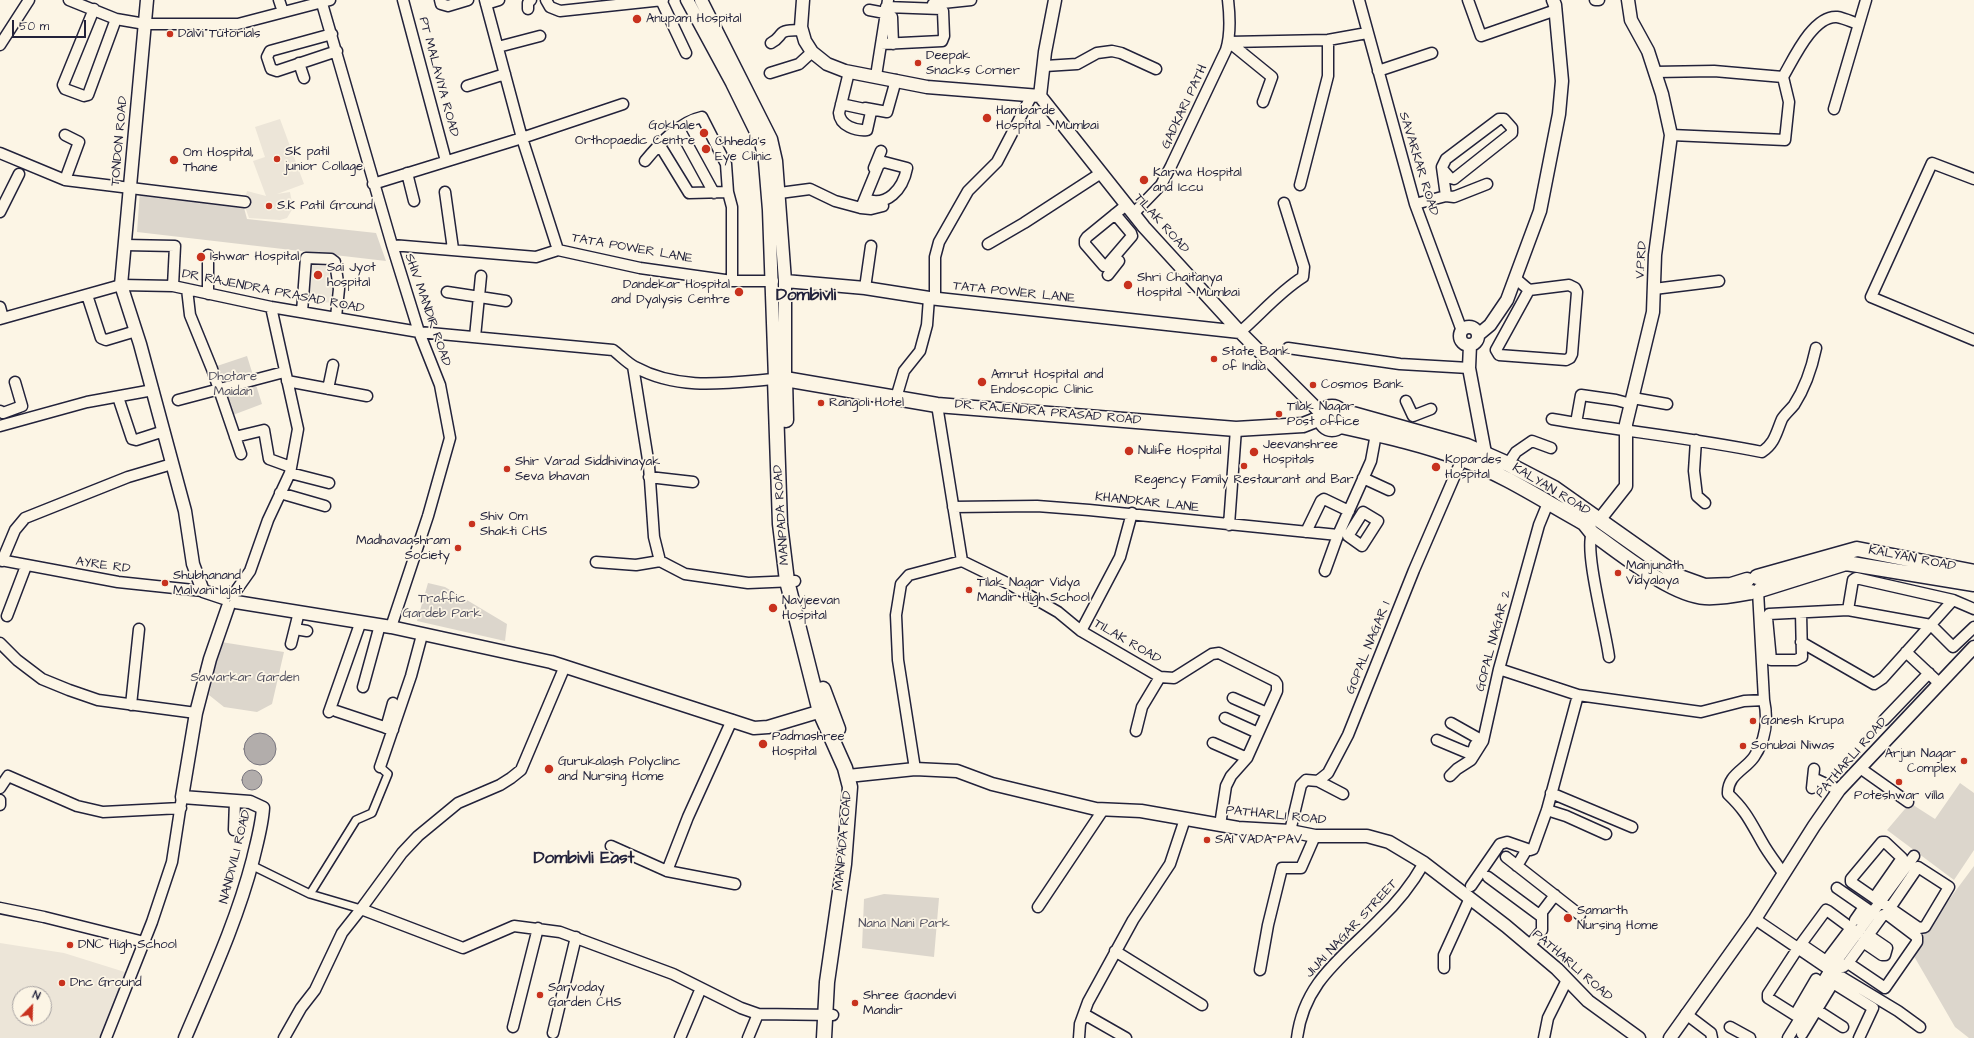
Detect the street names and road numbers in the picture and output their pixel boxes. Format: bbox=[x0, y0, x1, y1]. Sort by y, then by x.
street label: PT MALAVIYA ROAD bbox=[415, 15, 461, 139]
street label: GADKARI PATH bbox=[1159, 62, 1211, 152]
street label: TONDON ROAD bbox=[108, 95, 132, 187]
street label: SAVARKAR ROAD bbox=[1395, 110, 1441, 218]
street label: TILAK ROAD bbox=[1130, 191, 1192, 257]
street label: TATA POWER LANE bbox=[570, 231, 694, 267]
street label: V.P.RD bbox=[1633, 241, 1651, 279]
street label: SHIV MANDIR ROAD bbox=[400, 251, 454, 369]
street label: DR RAJENDRA PRASAD ROAD bbox=[181, 267, 365, 317]
street label: TATA POWER LANE bbox=[952, 279, 1076, 307]
street label: DR. RAJENDRA PRASAD ROAD bbox=[954, 397, 1142, 429]
street label: KALYAN ROAD bbox=[1509, 461, 1593, 519]
street label: MANPADA ROAD bbox=[771, 464, 793, 566]
street label: KHANDKAR LANE bbox=[1094, 490, 1200, 516]
street label: KALYAN ROAD bbox=[1867, 543, 1957, 575]
street label: AYRE RD bbox=[75, 554, 131, 578]
street label: GOPAL NAGAR 2 bbox=[1473, 589, 1515, 693]
street label: GOPAL NAGAR 1 bbox=[1343, 599, 1395, 697]
street label: TILAK ROAD bbox=[1091, 616, 1163, 668]
street label: PATHARLI ROAD bbox=[1813, 715, 1891, 801]
street label: MANPADA ROAD bbox=[832, 790, 856, 892]
street label: PATHARLI ROAD bbox=[1225, 803, 1327, 829]
street label: NANDIVILI ROAD bbox=[217, 809, 255, 905]
street label: JIJAI NAGAR STREET bbox=[1302, 877, 1402, 981]
street label: PATHARLI ROAD bbox=[1529, 927, 1615, 1005]

